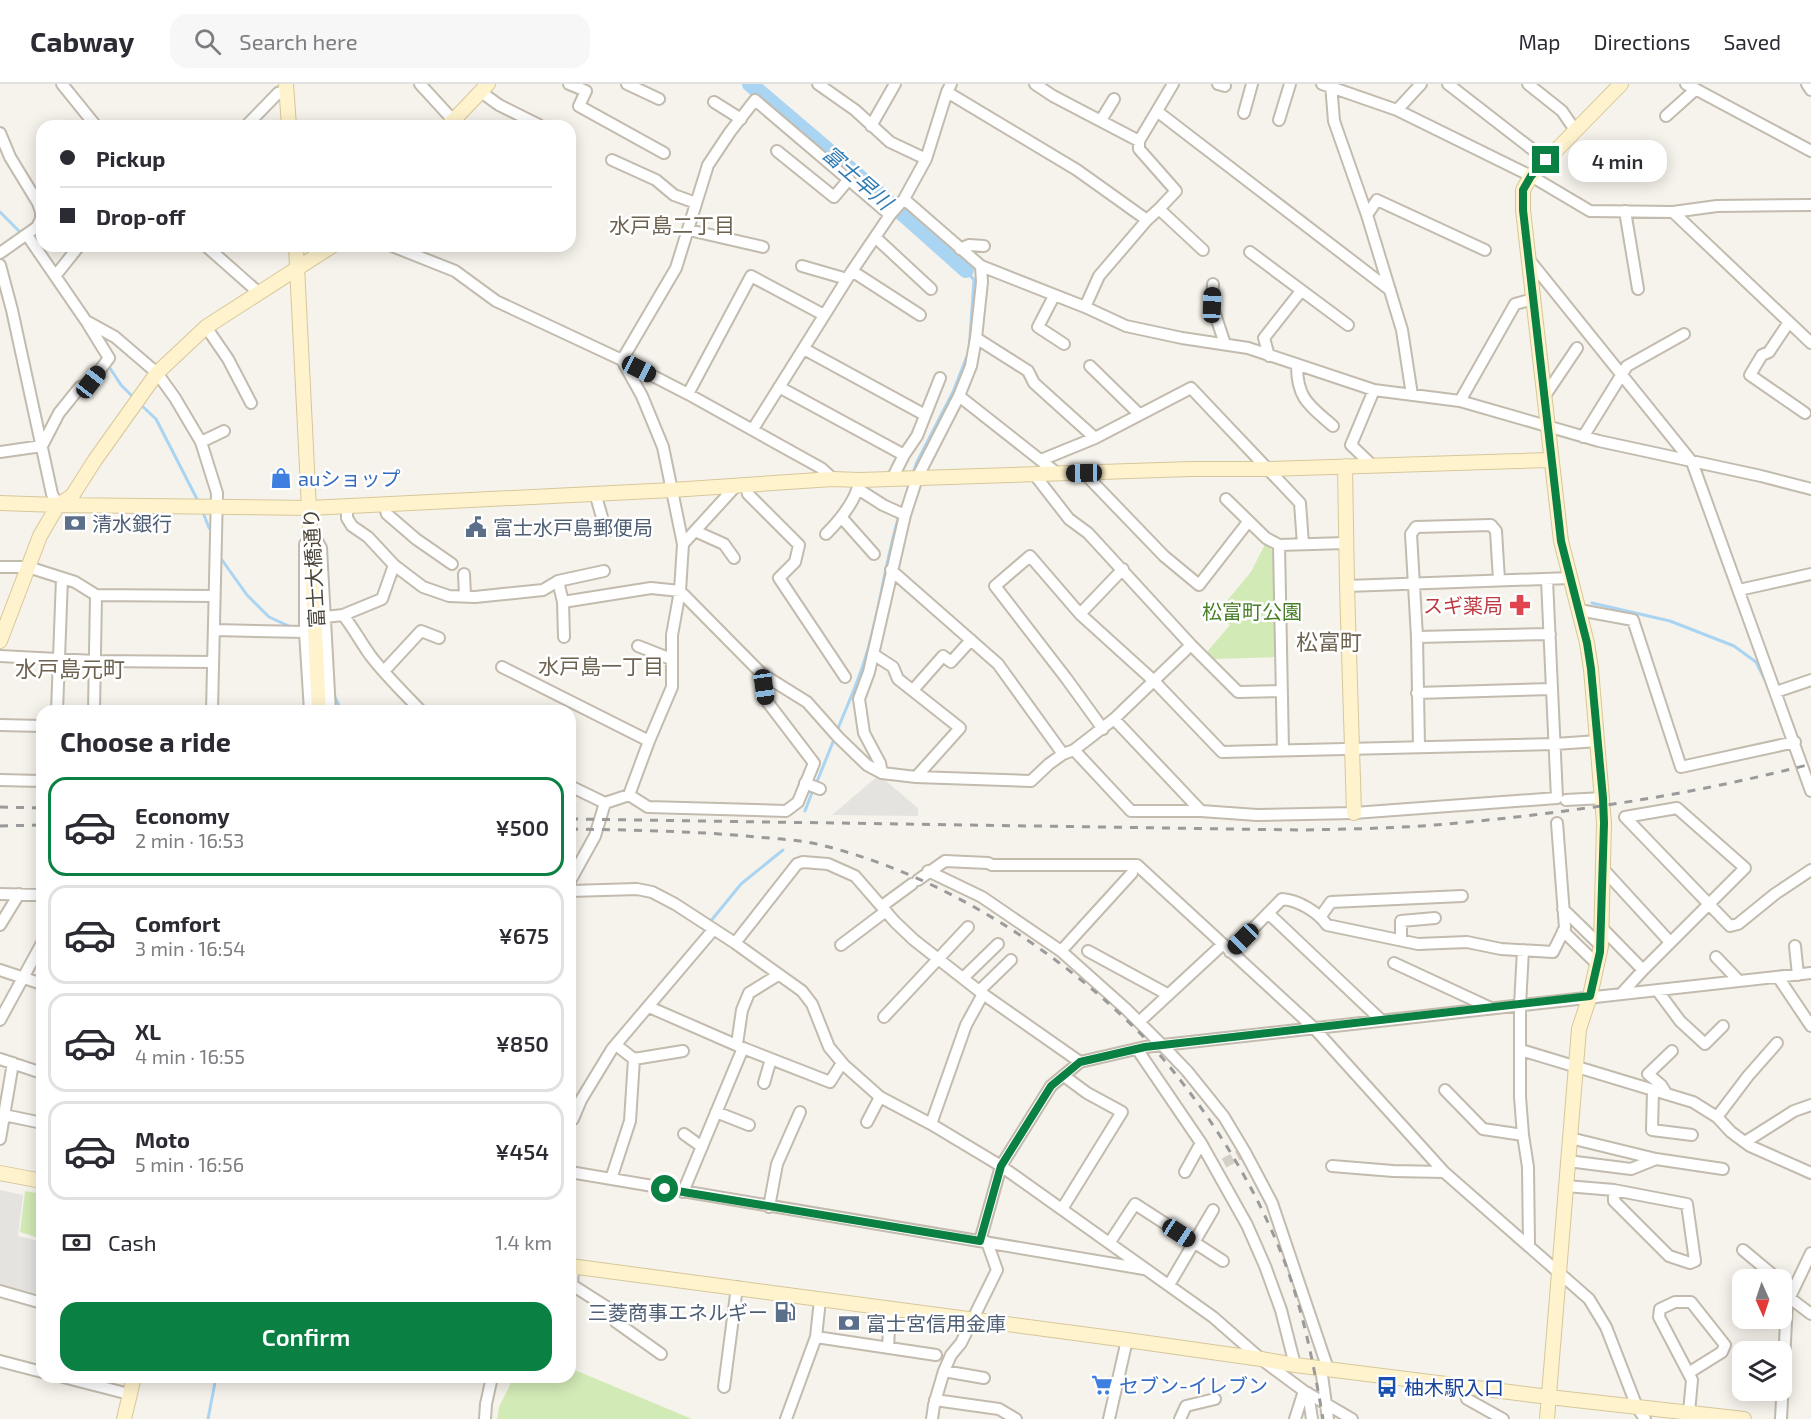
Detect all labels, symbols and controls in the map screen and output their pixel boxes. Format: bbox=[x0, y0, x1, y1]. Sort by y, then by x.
search box bbox=[170, 14, 590, 68]
text: Cabway bbox=[30, 24, 134, 58]
icon: search bbox=[191, 25, 224, 58]
text: Search here bbox=[239, 28, 357, 54]
text: Map bbox=[1518, 29, 1561, 54]
text: Directions bbox=[1594, 29, 1690, 54]
text: Saved bbox=[1723, 29, 1781, 54]
callout: 4 min bbox=[1567, 139, 1666, 181]
water label: 富士早川 bbox=[818, 140, 899, 215]
text: Pickup bbox=[96, 145, 165, 171]
route end bbox=[1532, 146, 1559, 173]
text: 4 min bbox=[1592, 149, 1643, 173]
text: Drop-off bbox=[96, 203, 185, 229]
district label: 水戸島二丁目 bbox=[609, 212, 735, 237]
car bbox=[1202, 287, 1222, 323]
car bbox=[619, 353, 659, 385]
car bbox=[73, 362, 109, 402]
car bbox=[1066, 464, 1102, 482]
shop icon: auショップ bbox=[269, 466, 293, 490]
place label: auショップ bbox=[298, 466, 400, 490]
street label: 富士大橋通り bbox=[298, 507, 328, 629]
bank icon: 清水銀行 bbox=[63, 511, 87, 535]
place label: 清水銀行 bbox=[92, 511, 172, 535]
public building icon: 富士水戸島郵便局 bbox=[464, 515, 488, 539]
place label: 富士水戸島郵便局 bbox=[493, 515, 653, 539]
place label: スギ薬局 bbox=[1423, 593, 1503, 617]
pharmacy icon: スギ薬局 bbox=[1508, 593, 1532, 617]
park label: 松富町公園 bbox=[1202, 599, 1302, 623]
district label: 松富町 bbox=[1296, 628, 1362, 654]
district label: 水戸島一丁目 bbox=[538, 653, 664, 678]
district label: 水戸島元町 bbox=[15, 655, 125, 681]
car bbox=[753, 668, 775, 706]
text: Choose a ride bbox=[60, 725, 231, 757]
icon: car bbox=[63, 800, 117, 854]
text: Economy bbox=[135, 802, 230, 828]
text: ¥500 bbox=[496, 814, 549, 840]
text: 2 min · 16:53 bbox=[135, 828, 244, 852]
icon: car bbox=[63, 908, 117, 962]
text: Comfort bbox=[135, 910, 220, 936]
car bbox=[1224, 920, 1262, 958]
text: ¥675 bbox=[499, 922, 549, 948]
text: 3 min · 16:54 bbox=[135, 936, 245, 960]
icon: car bbox=[63, 1016, 117, 1070]
text: XL bbox=[135, 1018, 161, 1044]
text: ¥850 bbox=[496, 1030, 549, 1056]
text: 4 min · 16:55 bbox=[135, 1044, 245, 1068]
icon: car bbox=[63, 1124, 117, 1178]
text: Moto bbox=[135, 1126, 190, 1152]
text: ¥454 bbox=[495, 1138, 549, 1164]
text: 5 min · 16:56 bbox=[135, 1152, 244, 1176]
route start bbox=[651, 1175, 678, 1202]
car bbox=[1159, 1216, 1199, 1250]
icon: cash bbox=[60, 1226, 93, 1259]
text: Cash bbox=[108, 1229, 157, 1255]
text: 1.4 km bbox=[495, 1230, 552, 1254]
north arrow bbox=[1732, 1269, 1792, 1329]
map controls bbox=[1732, 1269, 1792, 1401]
place label: 三菱商事エネルギー bbox=[588, 1300, 768, 1324]
fuel station icon: 三菱商事エネルギー bbox=[773, 1300, 797, 1324]
button: Confirm bbox=[60, 1302, 552, 1371]
bank icon: 富士宮信用金庫 bbox=[837, 1311, 861, 1335]
place label: 富士宮信用金庫 bbox=[866, 1311, 1006, 1335]
button: layers bbox=[1732, 1341, 1792, 1401]
supermarket icon: セブン-イレブン bbox=[1090, 1373, 1114, 1397]
place label: セブン-イレブン bbox=[1119, 1373, 1268, 1397]
bus stop icon: 柚木駅入口 bbox=[1375, 1375, 1399, 1399]
place label: 柚木駅入口 bbox=[1404, 1375, 1504, 1399]

